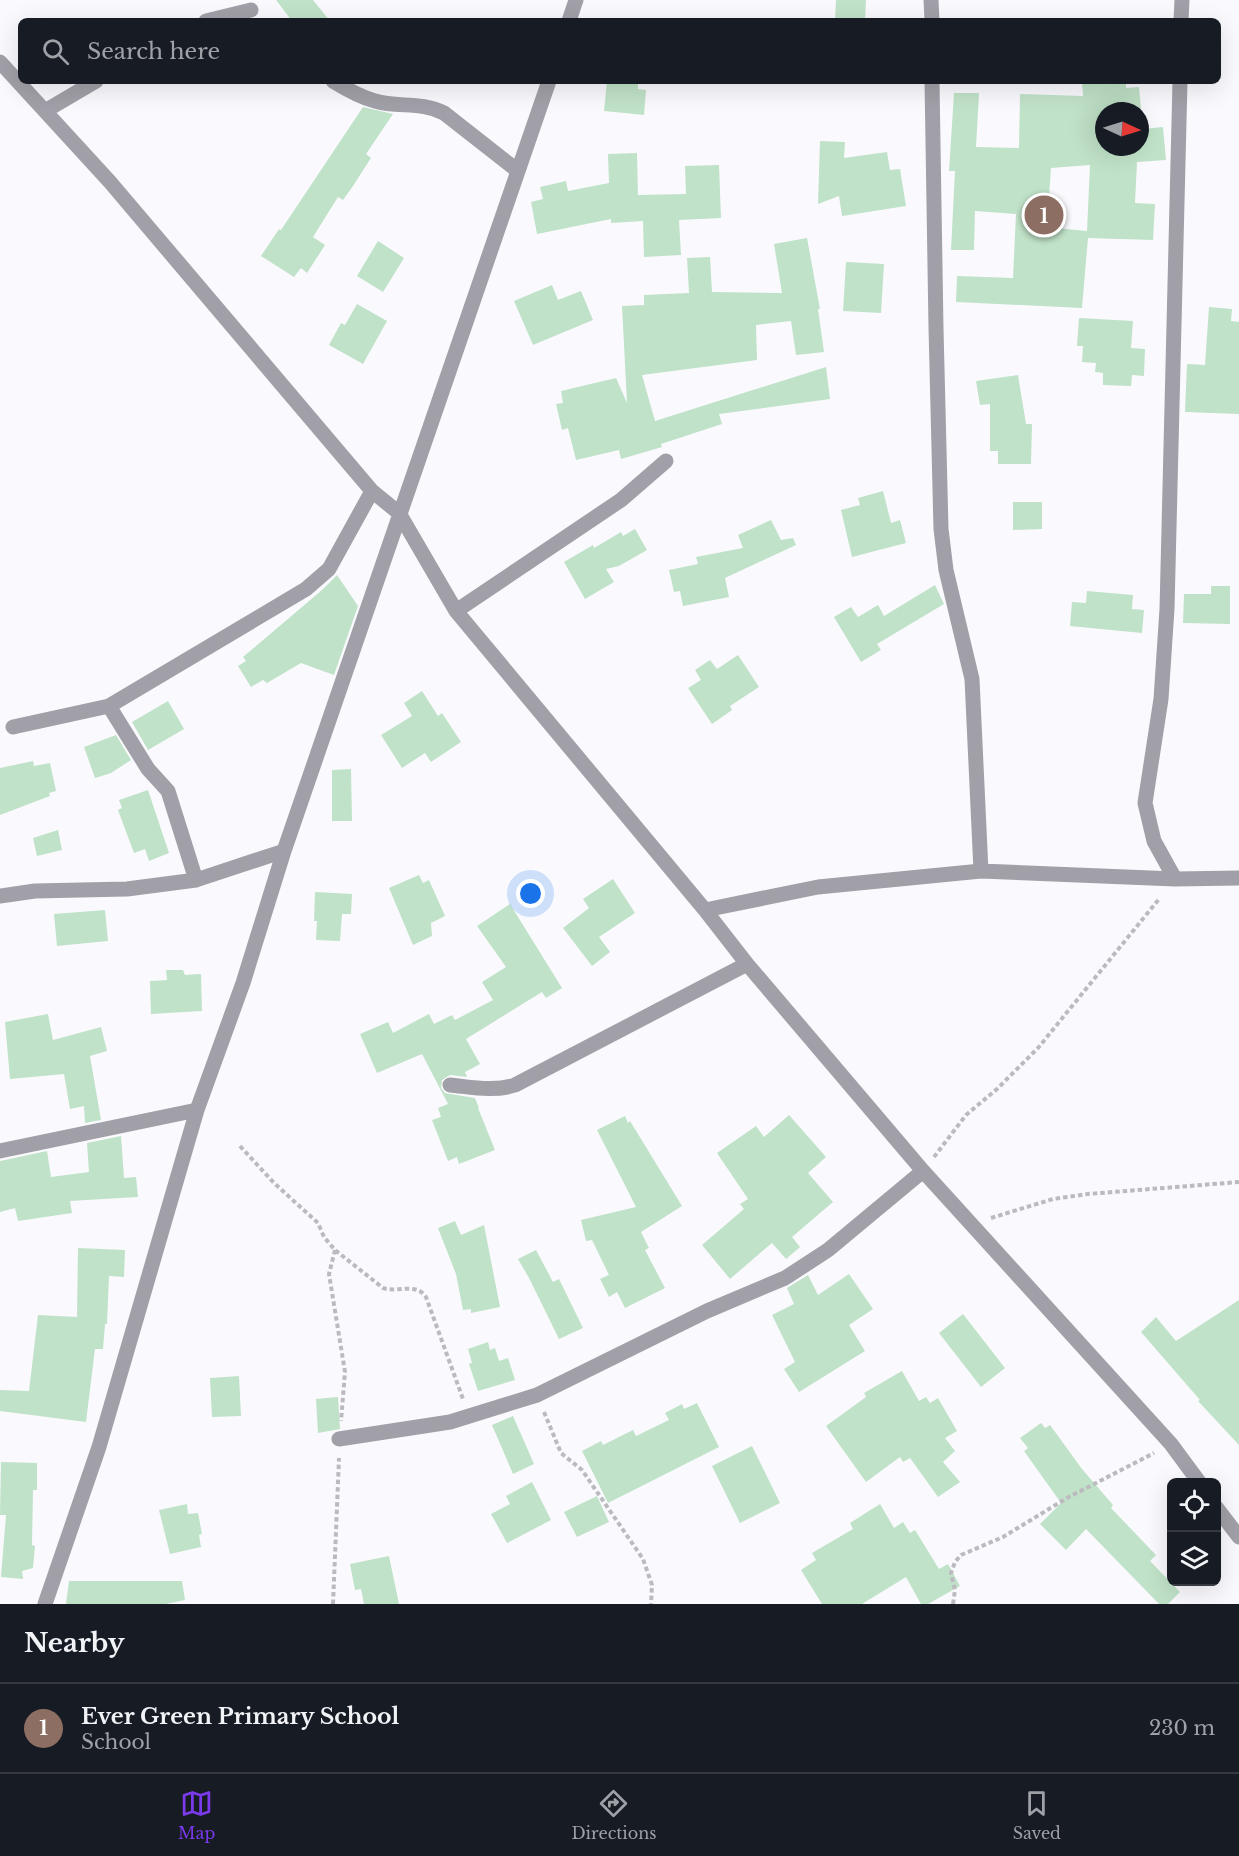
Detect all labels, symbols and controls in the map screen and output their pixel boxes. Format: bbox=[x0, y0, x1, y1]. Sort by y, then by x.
search box bbox=[18, 18, 1221, 84]
icon: search bbox=[39, 35, 72, 68]
text: Search here bbox=[87, 38, 220, 65]
north arrow bbox=[1095, 102, 1149, 156]
pin: 1 bbox=[1024, 192, 1064, 238]
your location bbox=[516, 879, 545, 908]
map controls bbox=[1167, 1478, 1221, 1586]
button: locate bbox=[1167, 1478, 1221, 1532]
button: layers bbox=[1167, 1532, 1221, 1586]
text: Nearby bbox=[24, 1627, 125, 1659]
text: Ever Green Primary School bbox=[81, 1703, 399, 1730]
text: 1 bbox=[39, 1716, 48, 1740]
text: 230 m bbox=[1149, 1716, 1215, 1740]
text: School bbox=[81, 1730, 151, 1754]
tab: Map bbox=[178, 1787, 215, 1843]
tab: Directions bbox=[571, 1787, 656, 1843]
tab: Saved bbox=[1013, 1787, 1061, 1843]

